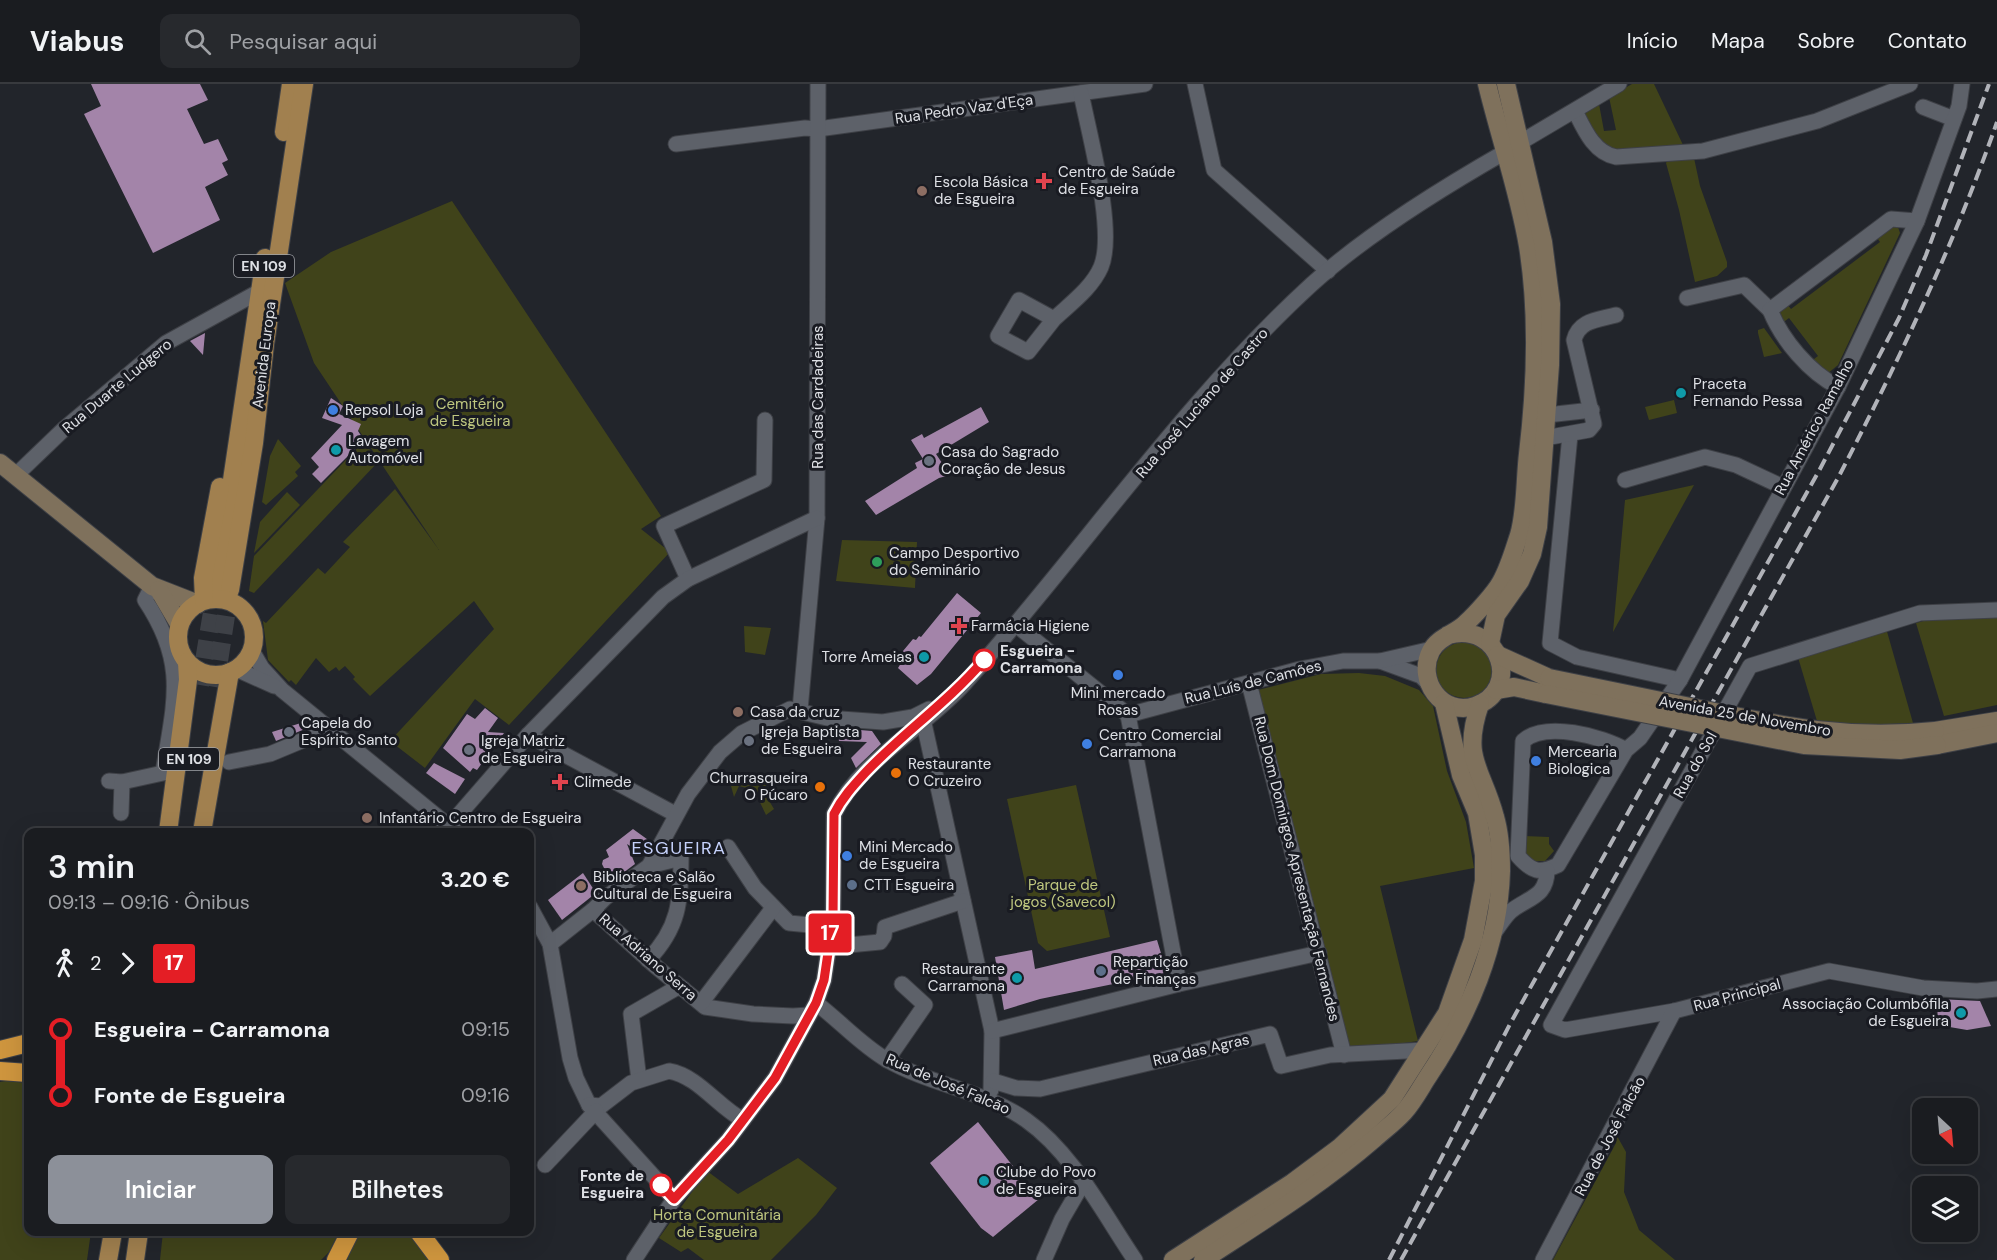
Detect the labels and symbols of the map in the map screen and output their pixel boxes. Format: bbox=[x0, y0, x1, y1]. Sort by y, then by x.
street label: Rua Pedro Vaz d'Eça bbox=[894, 89, 1034, 129]
place label: Centro de Saúde de Esgueira bbox=[1058, 162, 1175, 199]
place label: Escola Básica de Esgueira bbox=[934, 172, 1028, 209]
marker: Centro de Saúde de Esgueira bbox=[1035, 172, 1053, 190]
marker: Escola Básica de Esgueira bbox=[915, 184, 929, 198]
road number: EN 109 bbox=[234, 255, 294, 277]
street label: Avenida Europa bbox=[248, 300, 280, 410]
street label: Rua José Luciano de Castro bbox=[1131, 324, 1273, 482]
street label: Rua das Cardadeiras bbox=[808, 325, 828, 469]
street label: Rua Duarte Ludgero bbox=[58, 334, 176, 438]
street label: Rua Américo Ramalho bbox=[1770, 355, 1858, 499]
place label: Praceta Fernando Pessa bbox=[1693, 374, 1802, 411]
marker: Praceta Fernando Pessa bbox=[1674, 386, 1688, 400]
park label: Cemitério de Esgueira bbox=[430, 394, 510, 431]
place label: Repsol Loja bbox=[345, 400, 423, 420]
marker: Repsol Loja bbox=[326, 403, 340, 417]
place label: Lavagem Automóvel bbox=[348, 431, 422, 468]
place label: Casa do Sagrado Coração de Jesus bbox=[941, 442, 1066, 479]
marker: Lavagem Automóvel bbox=[329, 443, 343, 457]
marker: Casa do Sagrado Coração de Jesus bbox=[922, 454, 936, 468]
place label: Campo Desportivo do Seminário bbox=[889, 543, 1020, 580]
marker: Campo Desportivo do Seminário bbox=[870, 555, 884, 569]
place label: Farmácia Higiene bbox=[971, 616, 1090, 636]
marker: Farmácia Higiene bbox=[952, 619, 966, 633]
place label: Esgueira - Carramona bbox=[1000, 641, 1082, 678]
place label: Torre Ameias bbox=[822, 647, 912, 667]
marker: Esgueira - Carramona bbox=[973, 649, 995, 671]
marker: Torre Ameias bbox=[917, 650, 931, 664]
street label: Rua Luís de Camões bbox=[1183, 655, 1323, 709]
marker: Mini mercado Rosas bbox=[1111, 668, 1125, 682]
place label: Mini mercado Rosas bbox=[1071, 683, 1165, 720]
street label: Avenida 25 de Novembro bbox=[1657, 691, 1833, 741]
place label: Casa da cruz bbox=[750, 702, 840, 722]
marker: Casa da cruz bbox=[731, 705, 745, 719]
place label: Capela do Espírito Santo bbox=[301, 713, 398, 750]
street label: Rua Dom Domingos Apresentação Fernandes bbox=[1249, 714, 1345, 1024]
place label: Igreja Baptista de Esgueira bbox=[761, 722, 859, 759]
marker: Capela do Espírito Santo bbox=[282, 725, 296, 739]
place label: Centro Comercial Carramona bbox=[1099, 725, 1221, 762]
street label: Rua do Sol bbox=[1669, 728, 1721, 802]
place label: Igreja Matriz de Esgueira bbox=[481, 731, 565, 768]
marker: Igreja Baptista de Esgueira bbox=[742, 734, 756, 748]
marker: Centro Comercial Carramona bbox=[1080, 737, 1094, 751]
place label: Mercearia Biologica bbox=[1548, 742, 1617, 779]
marker: Igreja Matriz de Esgueira bbox=[462, 743, 476, 757]
road number: EN 109 bbox=[159, 748, 219, 770]
place label: Restaurante O Cruzeiro bbox=[908, 754, 991, 791]
marker: Mercearia Biologica bbox=[1529, 754, 1543, 768]
marker: Restaurante O Cruzeiro bbox=[889, 766, 903, 780]
place label: Churrasqueira O Púcaro bbox=[709, 768, 808, 805]
place label: Climede bbox=[574, 772, 632, 792]
marker: Climede bbox=[551, 773, 569, 791]
marker: Churrasqueira O Púcaro bbox=[813, 780, 827, 794]
place label: Infantário Centro de Esgueira bbox=[379, 808, 581, 828]
marker: Infantário Centro de Esgueira bbox=[360, 811, 374, 825]
district label: ESGUEIRA bbox=[631, 836, 727, 860]
place label: Mini Mercado de Esgueira bbox=[859, 837, 953, 874]
marker: Mini Mercado de Esgueira bbox=[840, 849, 854, 863]
place label: Biblioteca e Salão Cultural de Esgueira bbox=[593, 867, 732, 904]
place label: CTT Esgueira bbox=[864, 875, 954, 895]
park label: Parque de jogos (Savecol) bbox=[1009, 875, 1116, 912]
marker: CTT Esgueira bbox=[845, 878, 859, 892]
marker: Biblioteca e Salão Cultural de Esgueira bbox=[574, 879, 588, 893]
street label: Rua Adriano Serra bbox=[595, 909, 701, 1005]
line badge: 17 bbox=[803, 914, 857, 952]
place label: Repartição de Finanças bbox=[1113, 952, 1196, 989]
place label: Restaurante Carramona bbox=[922, 959, 1005, 996]
marker: Repartição de Finanças bbox=[1094, 964, 1108, 978]
marker: Restaurante Carramona bbox=[1010, 971, 1024, 985]
street label: Rua Principal bbox=[1691, 974, 1783, 1016]
place label: Associação Columbófila de Esgueira bbox=[1782, 994, 1949, 1031]
marker: Associação Columbófila de Esgueira bbox=[1954, 1006, 1968, 1020]
street label: Rua das Agras bbox=[1151, 1029, 1251, 1071]
street label: Rua de José Falcão bbox=[883, 1049, 1013, 1119]
street label: Rua de José Falcão bbox=[1570, 1073, 1650, 1199]
north arrow bbox=[1912, 1098, 1978, 1164]
place label: Clube do Povo de Esgueira bbox=[996, 1162, 1096, 1199]
place label: Fonte de Esgueira bbox=[580, 1166, 644, 1203]
marker: Fonte de Esgueira bbox=[650, 1174, 672, 1196]
marker: Clube do Povo de Esgueira bbox=[977, 1174, 991, 1188]
park label: Horta Comunitária de Esgueira bbox=[653, 1205, 781, 1242]

